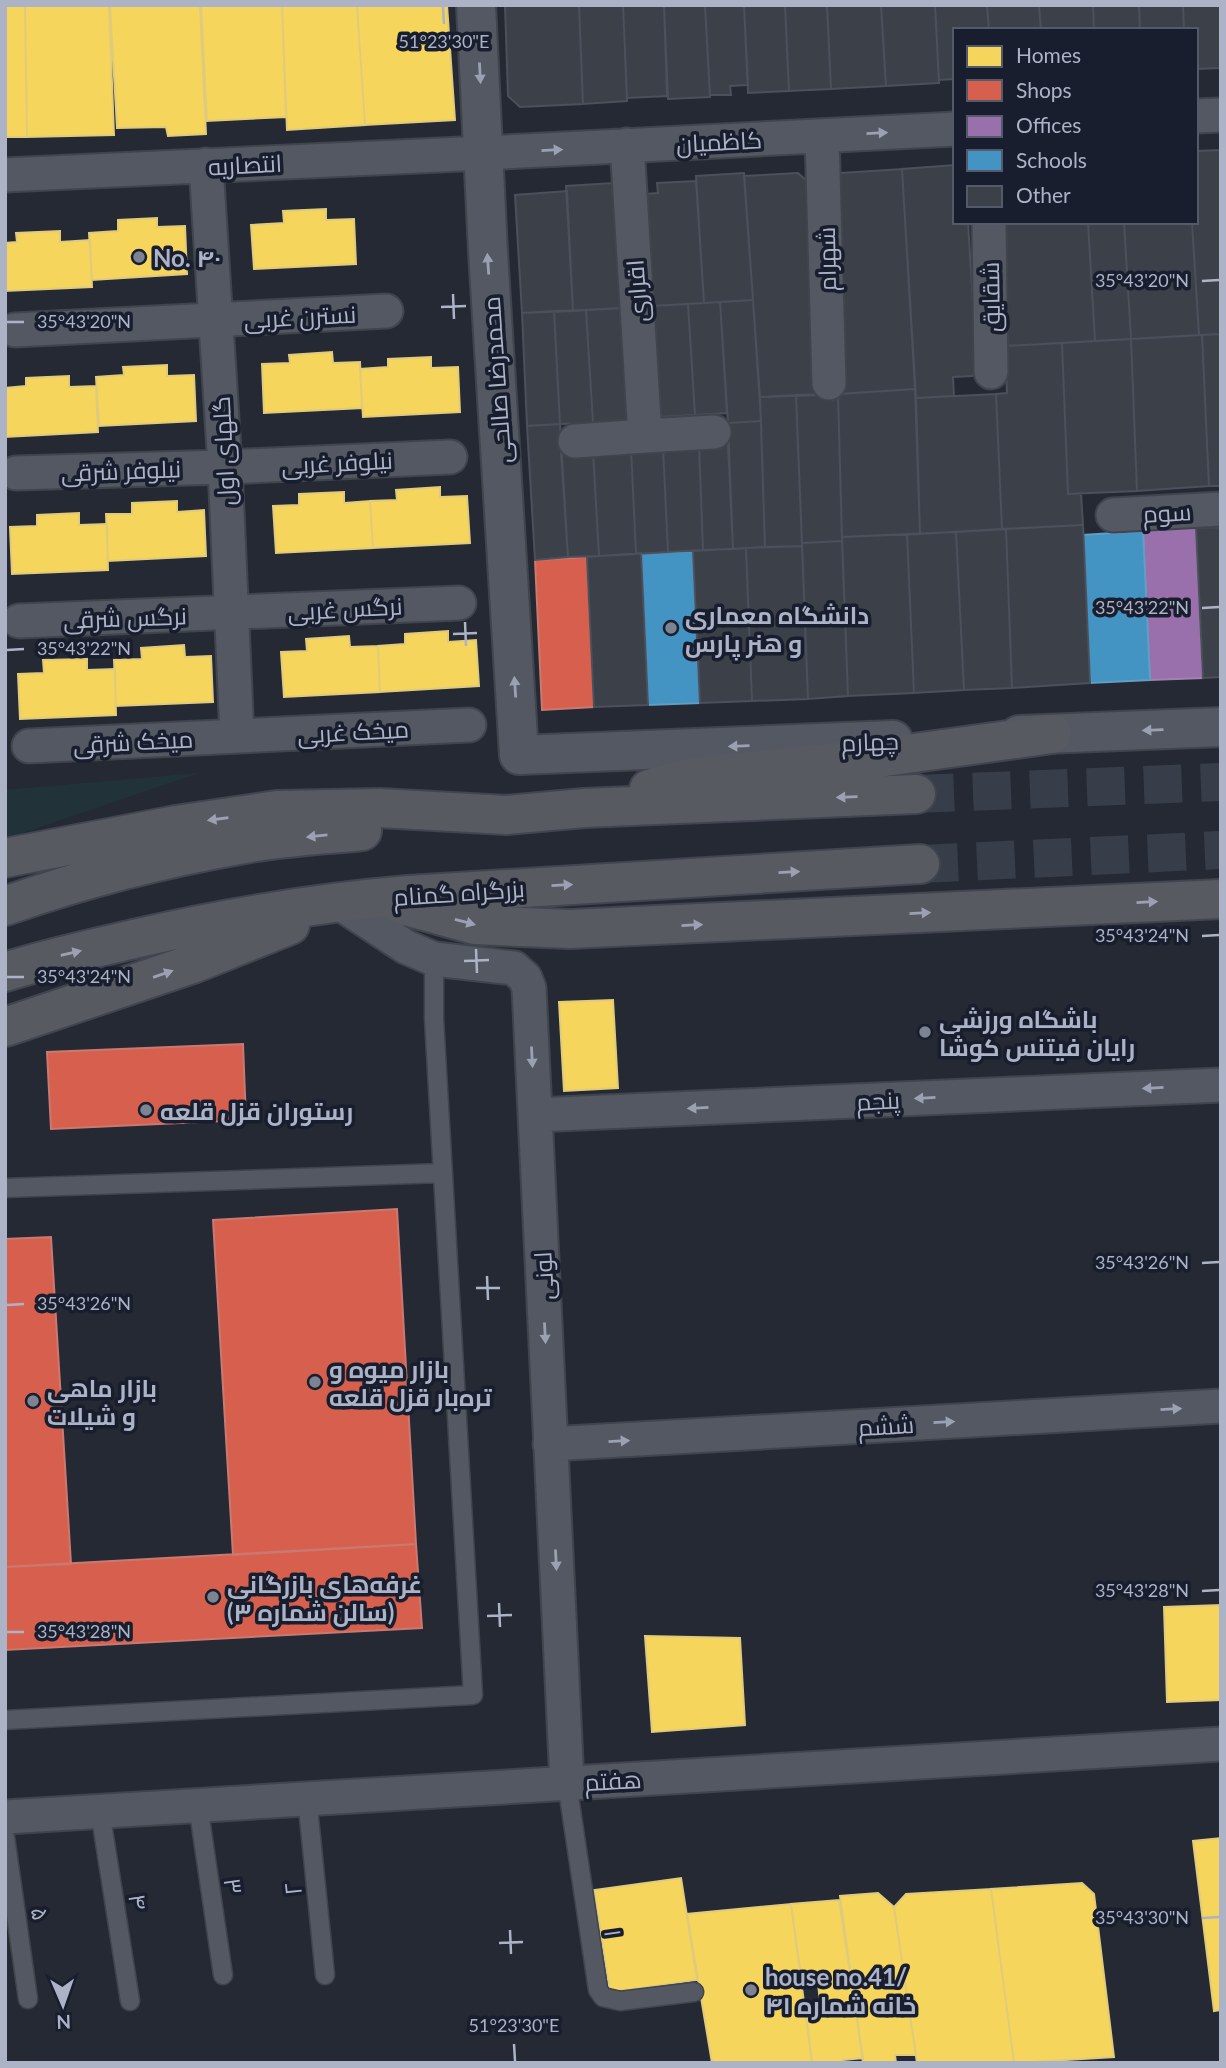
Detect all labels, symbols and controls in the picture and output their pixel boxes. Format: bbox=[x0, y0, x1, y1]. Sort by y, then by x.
legend bbox=[953, 28, 1198, 224]
text: 51°23'30"E bbox=[399, 30, 489, 52]
text: Homes bbox=[1016, 42, 1081, 67]
one-way arrow bbox=[475, 63, 486, 85]
text: Shops bbox=[1016, 77, 1072, 102]
text: Offices bbox=[1016, 112, 1081, 137]
street label: کاظمیان bbox=[675, 124, 763, 159]
one-way arrow bbox=[867, 127, 889, 138]
one-way arrow bbox=[542, 144, 564, 155]
text: Schools bbox=[1016, 147, 1087, 172]
street label: انتصاریه bbox=[207, 148, 283, 180]
text: Other bbox=[1016, 182, 1071, 207]
street label: شهرام bbox=[811, 227, 844, 291]
place label: No. ۴۰ bbox=[153, 243, 221, 272]
marker: No. ۴۰ bbox=[131, 249, 147, 265]
one-way arrow bbox=[483, 253, 494, 275]
street label: اقراری bbox=[619, 259, 654, 323]
street label: شقایق bbox=[975, 262, 1007, 332]
text: 35°43'20"N bbox=[1095, 269, 1189, 291]
street label: محمدرضا صالحی bbox=[476, 296, 517, 464]
street label: نسترن غربی bbox=[243, 299, 357, 334]
text: 35°43'20"N bbox=[37, 310, 131, 332]
street label: گلهای اول bbox=[206, 395, 241, 507]
street label: نیلوفر غربی bbox=[280, 445, 394, 480]
street label: نیلوفر شرقی bbox=[60, 453, 182, 488]
street label: سوم bbox=[1142, 496, 1192, 531]
street label: نرگس غربی bbox=[287, 591, 403, 626]
text: 35°43'22"N bbox=[1095, 596, 1189, 618]
street label: نرگس شرقی bbox=[63, 600, 187, 635]
place label: دانشگاه معماری و هنر پارس bbox=[685, 600, 869, 661]
marker: دانشگاه معماری و هنر پارس bbox=[663, 620, 679, 636]
text: 35°43'22"N bbox=[37, 637, 131, 659]
one-way arrow bbox=[509, 676, 520, 698]
street label: میخک غربی bbox=[296, 714, 410, 749]
street label: میخک شرقی bbox=[72, 723, 194, 760]
one-way arrow bbox=[1141, 724, 1163, 735]
street label: چهارم bbox=[841, 726, 899, 759]
one-way arrow bbox=[728, 741, 750, 752]
one-way arrow bbox=[836, 792, 858, 803]
one-way arrow bbox=[207, 814, 229, 825]
one-way arrow bbox=[306, 831, 328, 842]
one-way arrow bbox=[778, 866, 800, 877]
street label: بزرگراه گمنام bbox=[392, 873, 526, 914]
one-way arrow bbox=[551, 880, 573, 891]
one-way arrow bbox=[1136, 897, 1158, 908]
one-way arrow bbox=[909, 908, 931, 919]
one-way arrow bbox=[455, 917, 477, 928]
one-way arrow bbox=[682, 919, 704, 930]
text: 35°43'24"N bbox=[1095, 924, 1189, 946]
one-way arrow bbox=[60, 947, 82, 958]
text: 35°43'24"N bbox=[37, 965, 131, 987]
one-way arrow bbox=[152, 968, 173, 979]
place label: باشگاه ورزشی رایان فیتنس کوشا bbox=[939, 1004, 1135, 1062]
marker: باشگاه ورزشی رایان فیتنس کوشا bbox=[917, 1024, 933, 1040]
one-way arrow bbox=[527, 1046, 538, 1068]
one-way arrow bbox=[1141, 1082, 1163, 1093]
street label: پنجم bbox=[855, 1084, 901, 1119]
one-way arrow bbox=[914, 1092, 936, 1103]
place label: رستوران قزل قلعه bbox=[160, 1096, 353, 1126]
marker: رستوران قزل قلعه bbox=[138, 1102, 154, 1118]
one-way arrow bbox=[687, 1102, 709, 1113]
street label: لونی bbox=[527, 1251, 560, 1301]
text: 35°43'26"N bbox=[1095, 1251, 1189, 1273]
text: 35°43'26"N bbox=[37, 1292, 131, 1314]
one-way arrow bbox=[540, 1322, 551, 1344]
place label: بازار میوه و تره‌بار قزل قلعه bbox=[329, 1354, 493, 1412]
place label: بازار ماهی و شیلات bbox=[47, 1373, 157, 1431]
marker: بازار میوه و تره‌بار قزل قلعه bbox=[307, 1374, 323, 1390]
marker: بازار ماهی و شیلات bbox=[25, 1393, 41, 1409]
one-way arrow bbox=[1160, 1403, 1182, 1414]
street label: ششم bbox=[857, 1409, 915, 1444]
one-way arrow bbox=[933, 1416, 955, 1427]
one-way arrow bbox=[608, 1435, 630, 1446]
one-way arrow bbox=[551, 1549, 562, 1571]
place label: غرفه‌های بازرگانی (سالن شماره ۳) bbox=[227, 1569, 422, 1627]
text: 35°43'28"N bbox=[1095, 1579, 1189, 1601]
marker: غرفه‌های بازرگانی (سالن شماره ۳) bbox=[205, 1589, 221, 1605]
text: 35°43'28"N bbox=[37, 1620, 131, 1642]
street label: هفتم bbox=[584, 1764, 643, 1799]
street label: ۳ bbox=[219, 1876, 249, 1896]
street label: ۲ bbox=[277, 1881, 307, 1897]
street label: ۴ bbox=[123, 1892, 155, 1912]
street label: ۵ bbox=[26, 1905, 56, 1923]
text: 35°43'30"N bbox=[1095, 1906, 1189, 1928]
street label: ۱ bbox=[599, 1927, 629, 1939]
place label: house no.41/ خانه شماره ۴۱ bbox=[765, 1962, 916, 2020]
north arrow bbox=[28, 1970, 98, 2040]
marker: house no.41/ خانه شماره ۴۱ bbox=[743, 1982, 759, 1998]
text: N bbox=[56, 2011, 71, 2034]
text: 51°23'30"E bbox=[469, 2014, 559, 2036]

